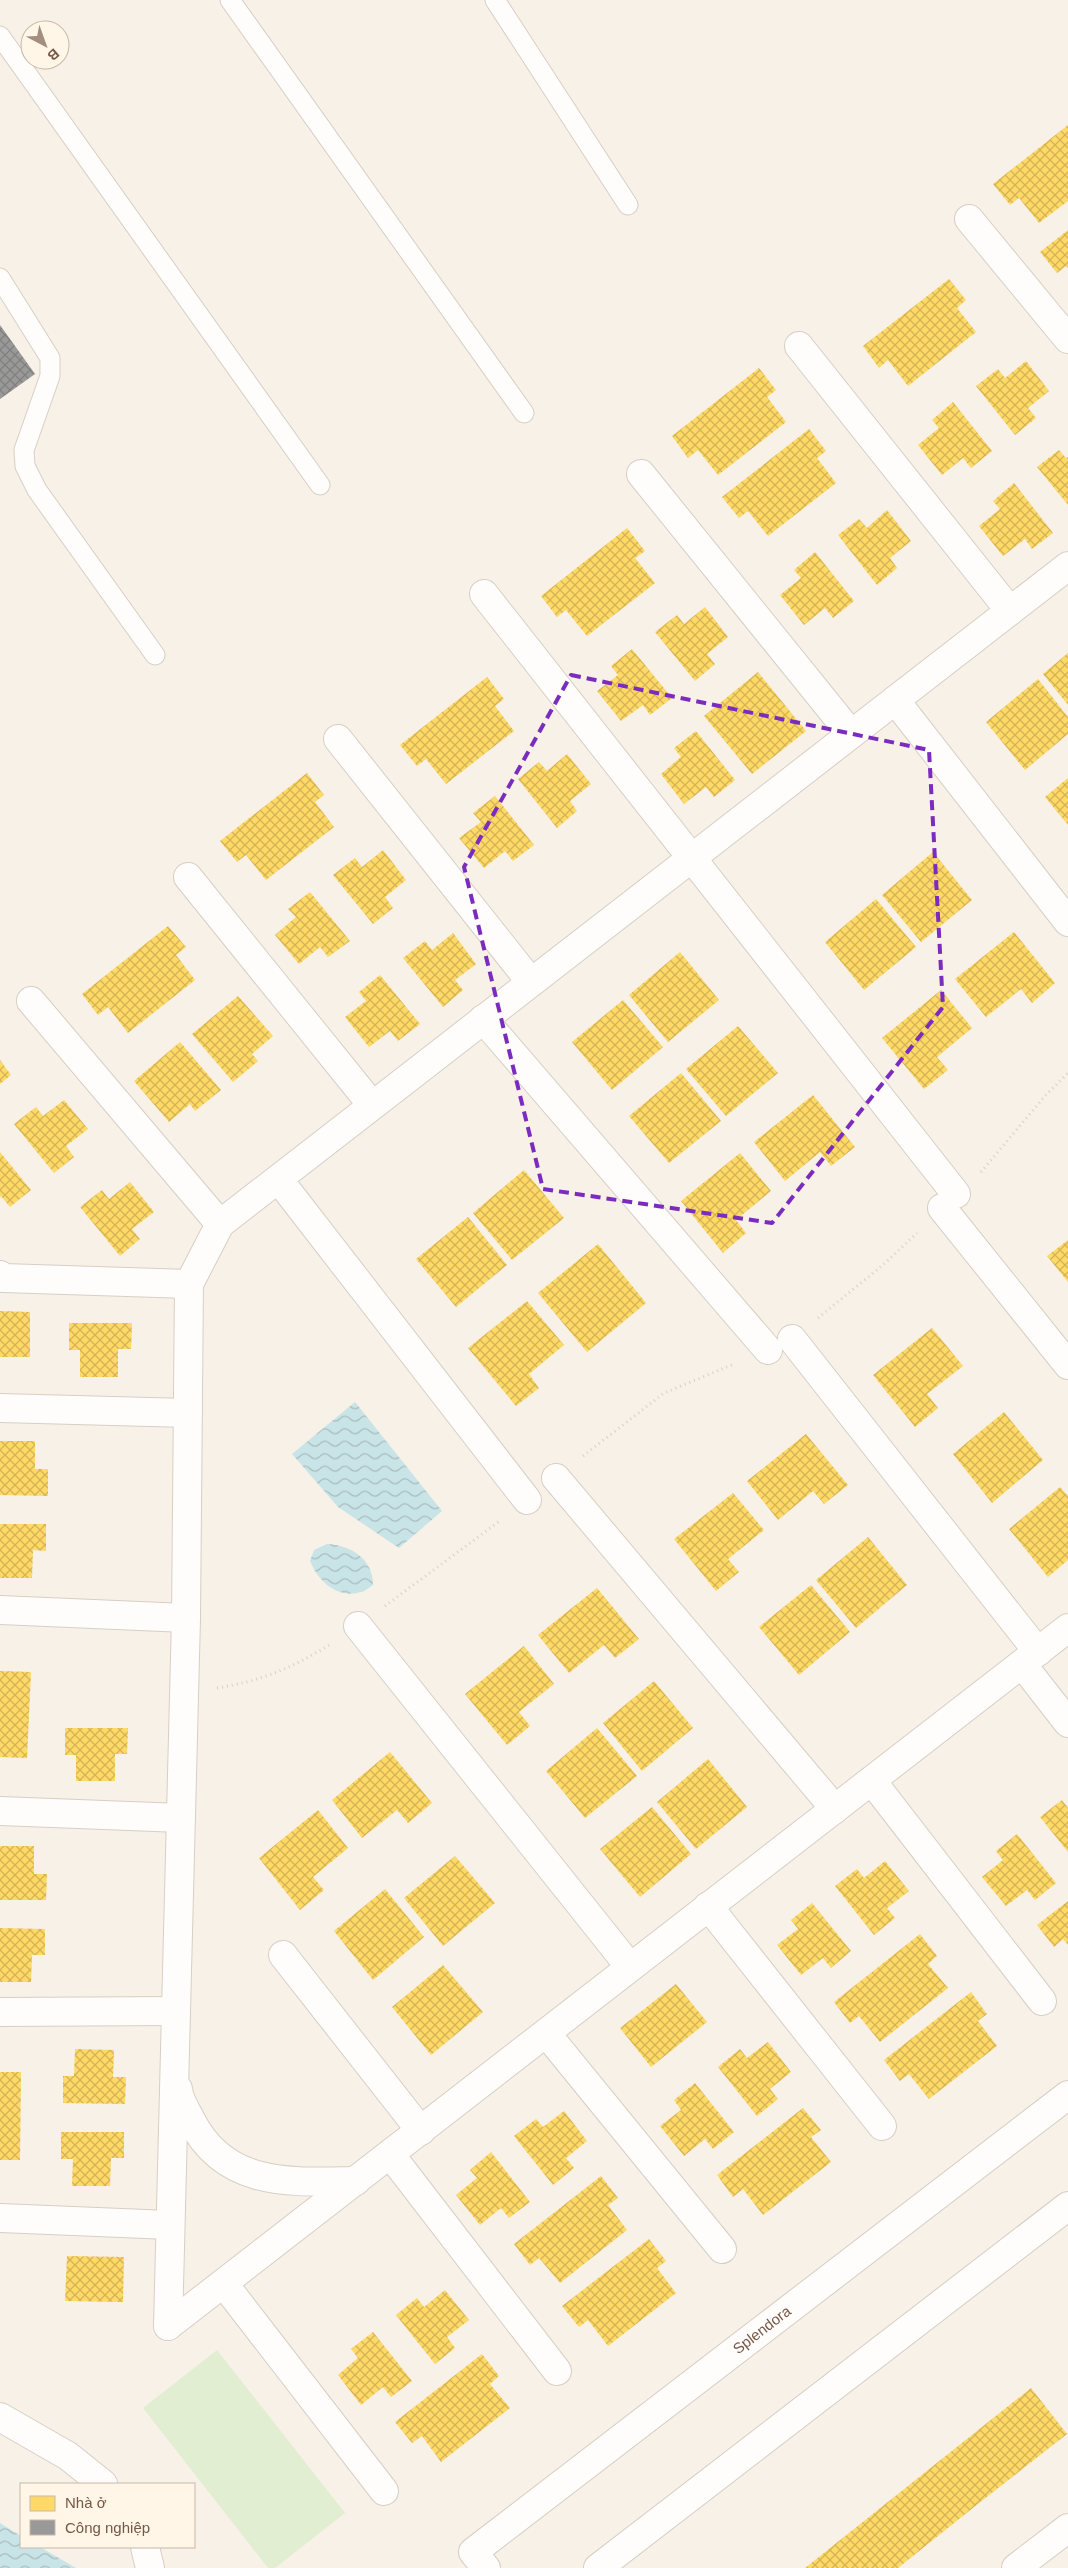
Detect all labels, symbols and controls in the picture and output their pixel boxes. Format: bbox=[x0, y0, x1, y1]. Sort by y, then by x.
north arrow bbox=[20, 20, 70, 70]
text: B bbox=[44, 45, 63, 64]
street label: Splendora bbox=[729, 2302, 795, 2357]
legend bbox=[20, 2483, 195, 2548]
text: Nhà ở bbox=[65, 2494, 107, 2511]
text: Công nghiệp bbox=[65, 2519, 150, 2536]

